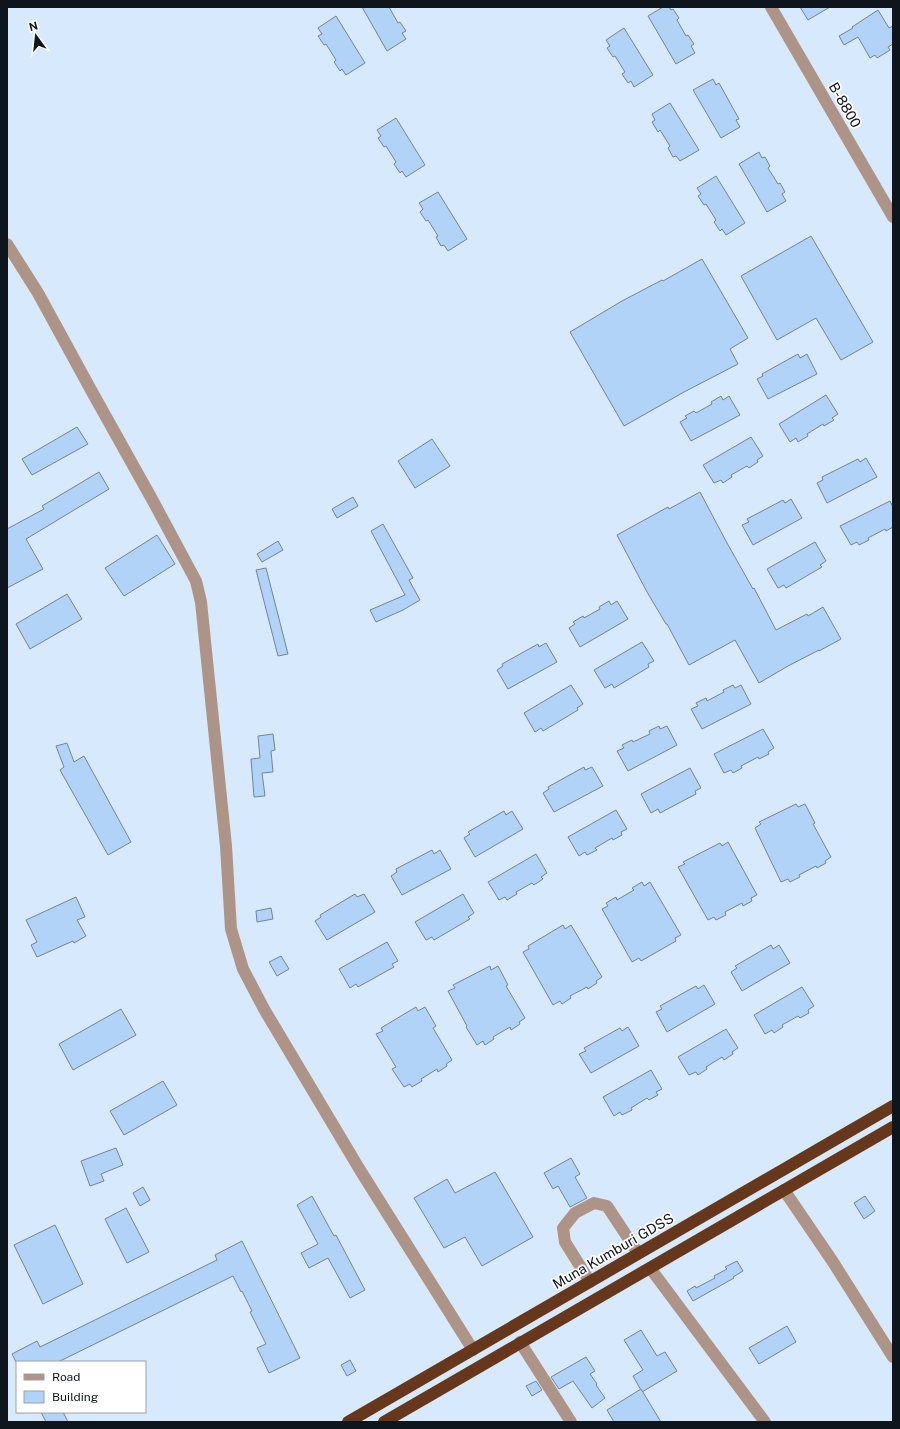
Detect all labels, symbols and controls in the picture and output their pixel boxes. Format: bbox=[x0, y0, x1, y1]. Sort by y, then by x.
north arrow bbox=[16, 16, 56, 56]
text: N bbox=[28, 19, 39, 33]
street label: B-8800 bbox=[826, 80, 864, 130]
street label: Muna Kumburi GDSS bbox=[550, 1210, 676, 1292]
legend bbox=[16, 1361, 146, 1413]
text: Road bbox=[52, 1370, 80, 1384]
text: Building bbox=[52, 1390, 98, 1404]

